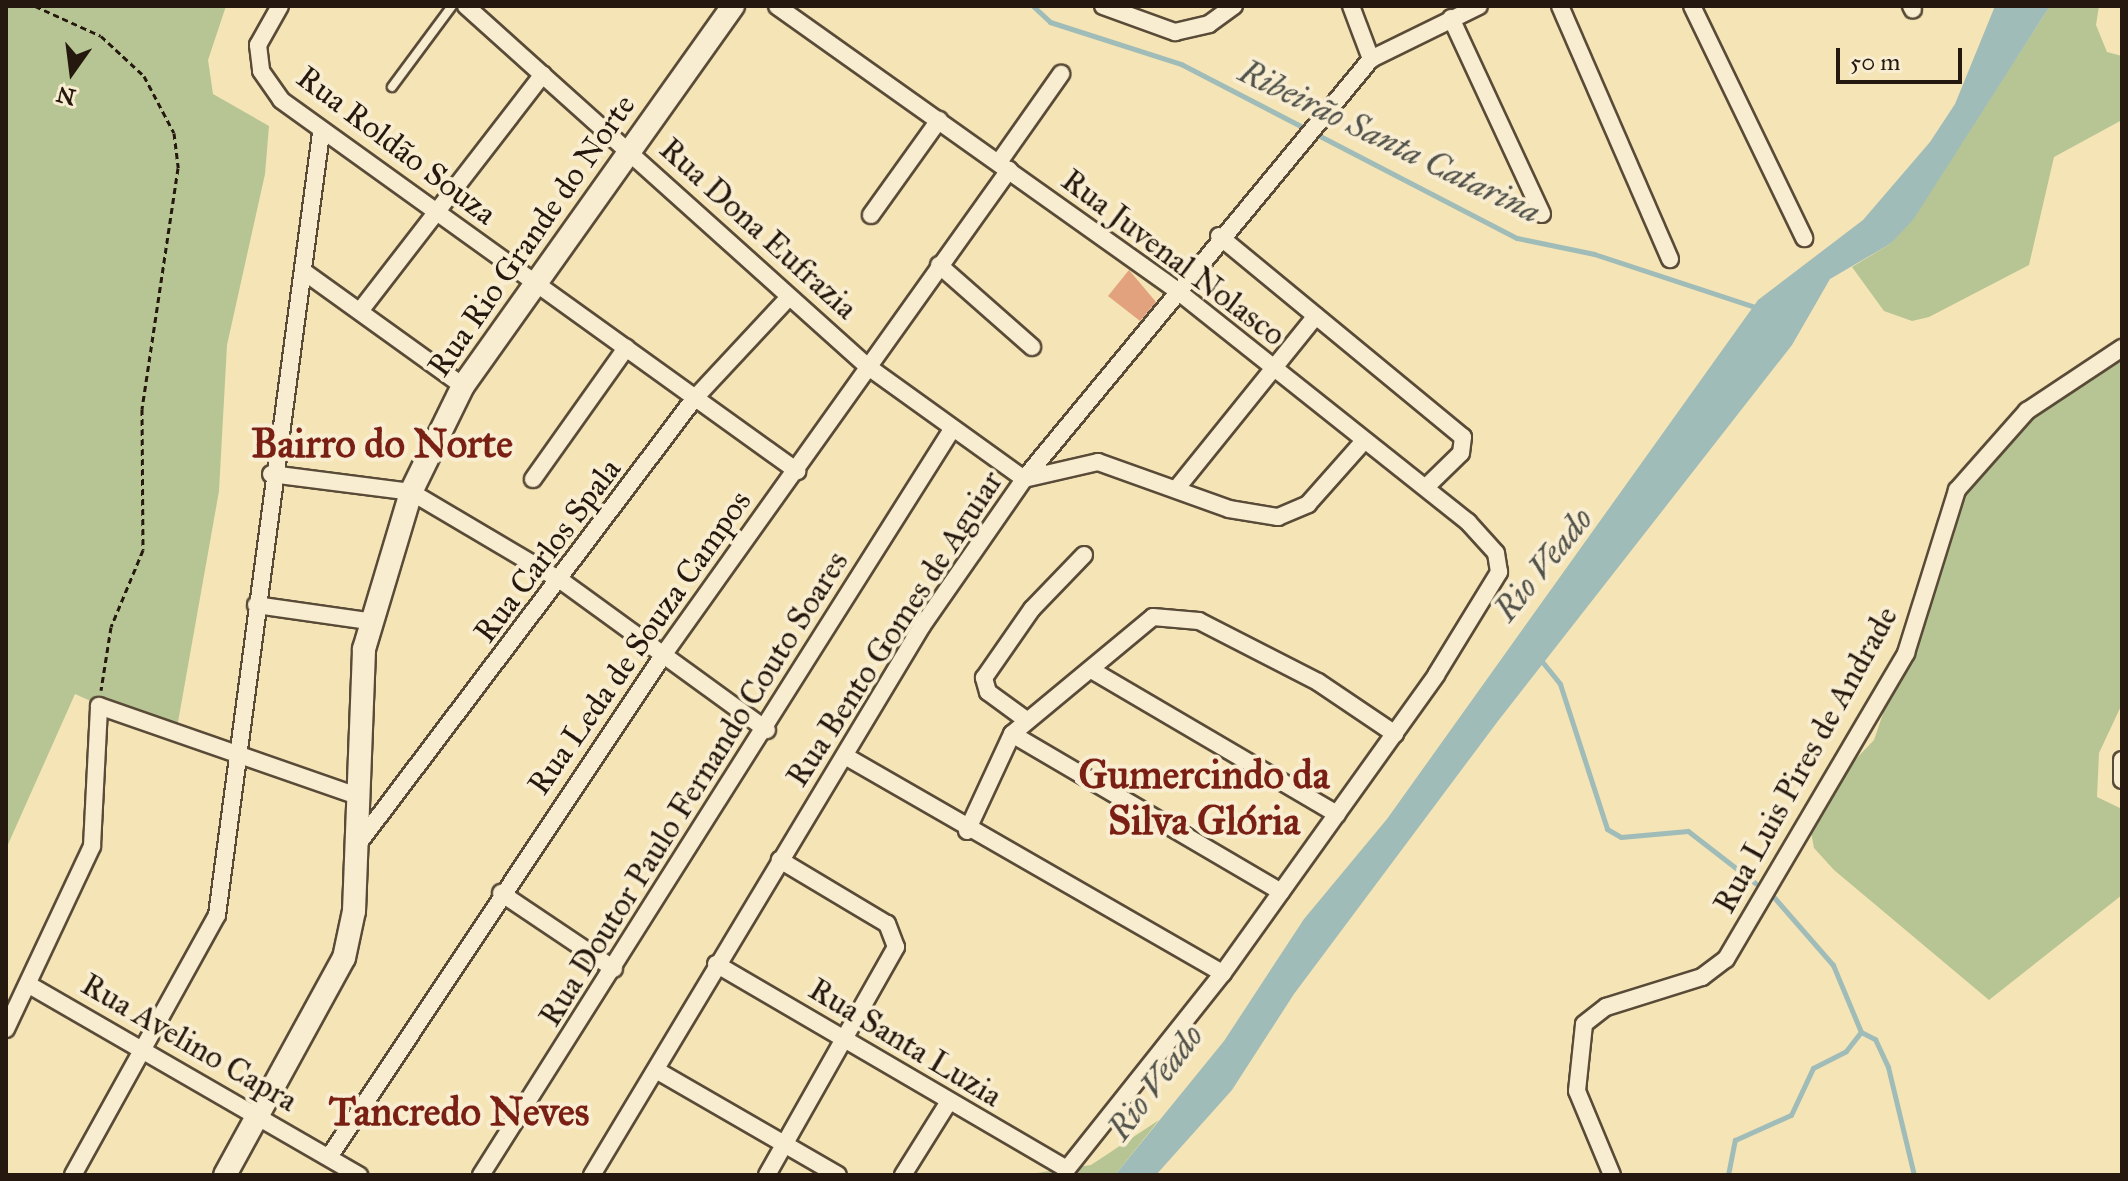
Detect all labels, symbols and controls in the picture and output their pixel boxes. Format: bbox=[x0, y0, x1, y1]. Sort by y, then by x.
north arrow bbox=[32, 32, 112, 112]
scale bar bbox=[1840, 32, 1966, 82]
text: 50 m bbox=[1850, 47, 1900, 77]
water label: Ribeirão Santa Catarina bbox=[1233, 50, 1547, 232]
street label: Rua Roldão Souza bbox=[289, 59, 503, 233]
text: N bbox=[54, 80, 78, 111]
street label: Rua Rio Grande do Norte bbox=[420, 88, 644, 384]
street label: Rua Dona Eufrazia bbox=[651, 130, 865, 328]
street label: Rua Juvenal Nolasco bbox=[1054, 161, 1292, 355]
district label: Bairro do Norte bbox=[251, 420, 513, 468]
street label: Rua Carlos Spala bbox=[466, 451, 630, 651]
street label: Rua Bento Gomes de Aguiar bbox=[778, 464, 1012, 794]
street label: Rua Leda de Souza Campos bbox=[520, 483, 760, 803]
water label: Rio Veado bbox=[1485, 499, 1601, 629]
street label: Rua Doutor Paulo Fernando Couto Soares bbox=[531, 544, 857, 1034]
street label: Rua Luis Pires de Andrade bbox=[1706, 600, 1906, 920]
district label: Gumercindo da Silva Glória bbox=[1078, 751, 1330, 845]
street label: Rua Avelino Capra bbox=[74, 966, 304, 1120]
street label: Rua Santa Luzia bbox=[802, 970, 1008, 1116]
water label: Rio Veado bbox=[1098, 1016, 1212, 1148]
district label: Tancredo Neves bbox=[329, 1088, 589, 1136]

